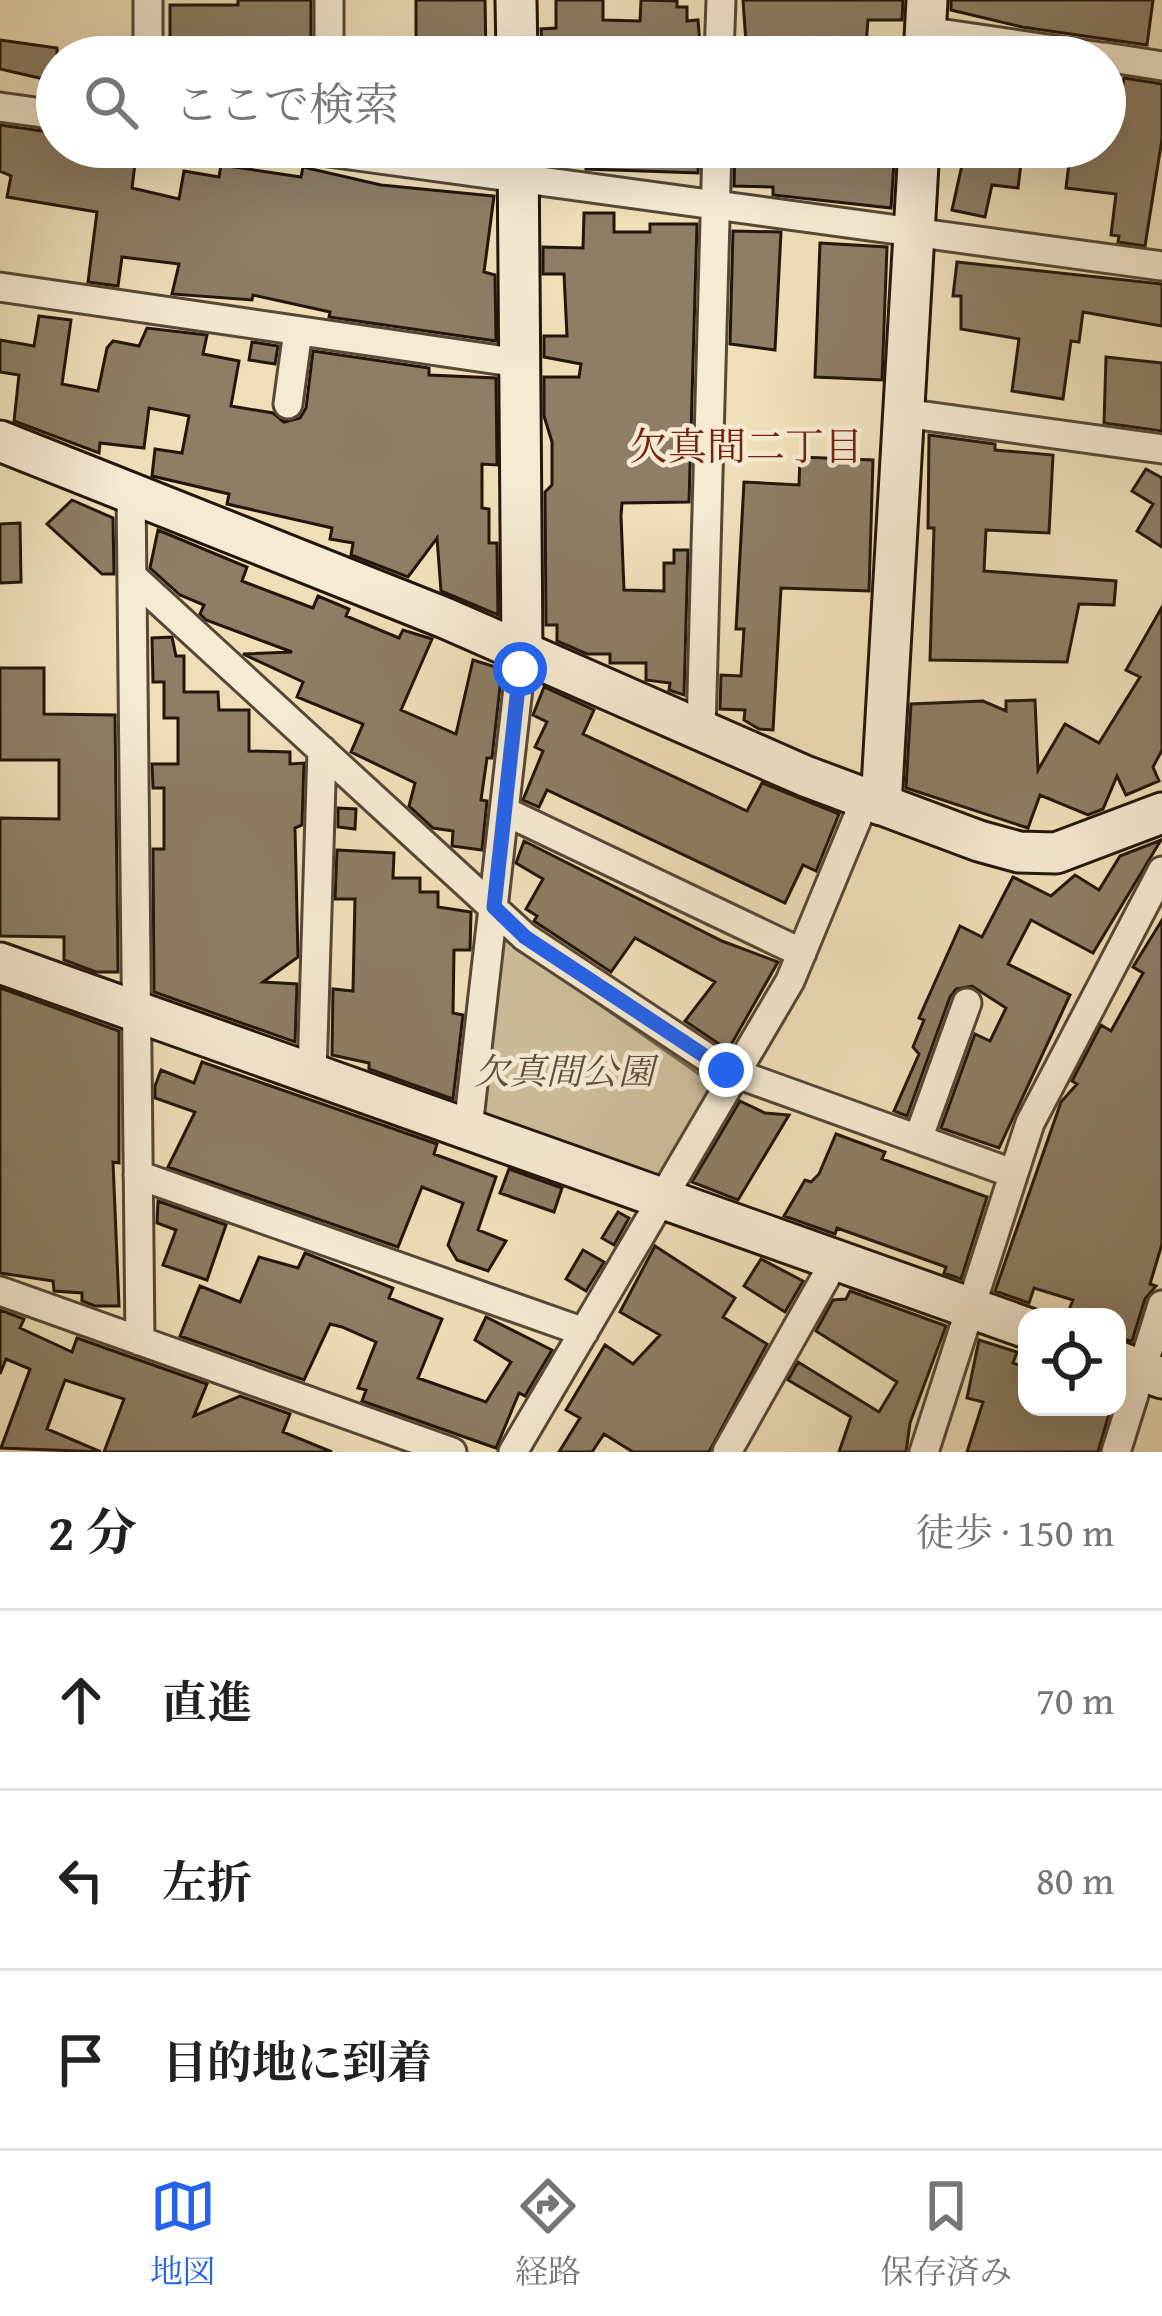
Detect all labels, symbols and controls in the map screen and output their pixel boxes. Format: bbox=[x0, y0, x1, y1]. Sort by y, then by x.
search box bbox=[36, 36, 1126, 168]
icon: search bbox=[78, 69, 144, 135]
text: ここで検索 bbox=[174, 71, 399, 136]
district label: 欠真間二丁目 bbox=[629, 417, 863, 474]
route start bbox=[493, 642, 547, 696]
route end bbox=[699, 1043, 753, 1097]
park label: 欠真間公園 bbox=[474, 1044, 659, 1097]
map controls bbox=[1018, 1308, 1126, 1416]
button: locate bbox=[1018, 1308, 1126, 1416]
text: 2 分 bbox=[48, 1494, 137, 1569]
text: 徒歩 · 150 m bbox=[916, 1503, 1114, 1560]
icon: ahead bbox=[48, 1667, 114, 1733]
text: 直進 bbox=[162, 1669, 252, 1734]
text: 70 m bbox=[1036, 1671, 1114, 1728]
icon: left bbox=[48, 1847, 114, 1913]
text: 左折 bbox=[162, 1849, 252, 1914]
text: 80 m bbox=[1036, 1851, 1114, 1908]
icon: arrive bbox=[48, 2027, 114, 2093]
text: 目的地に到着 bbox=[162, 2029, 432, 2094]
tab: 地図 bbox=[150, 2173, 216, 2295]
tab: 経路 bbox=[515, 2173, 581, 2295]
tab: 保存済み bbox=[880, 2173, 1012, 2295]

